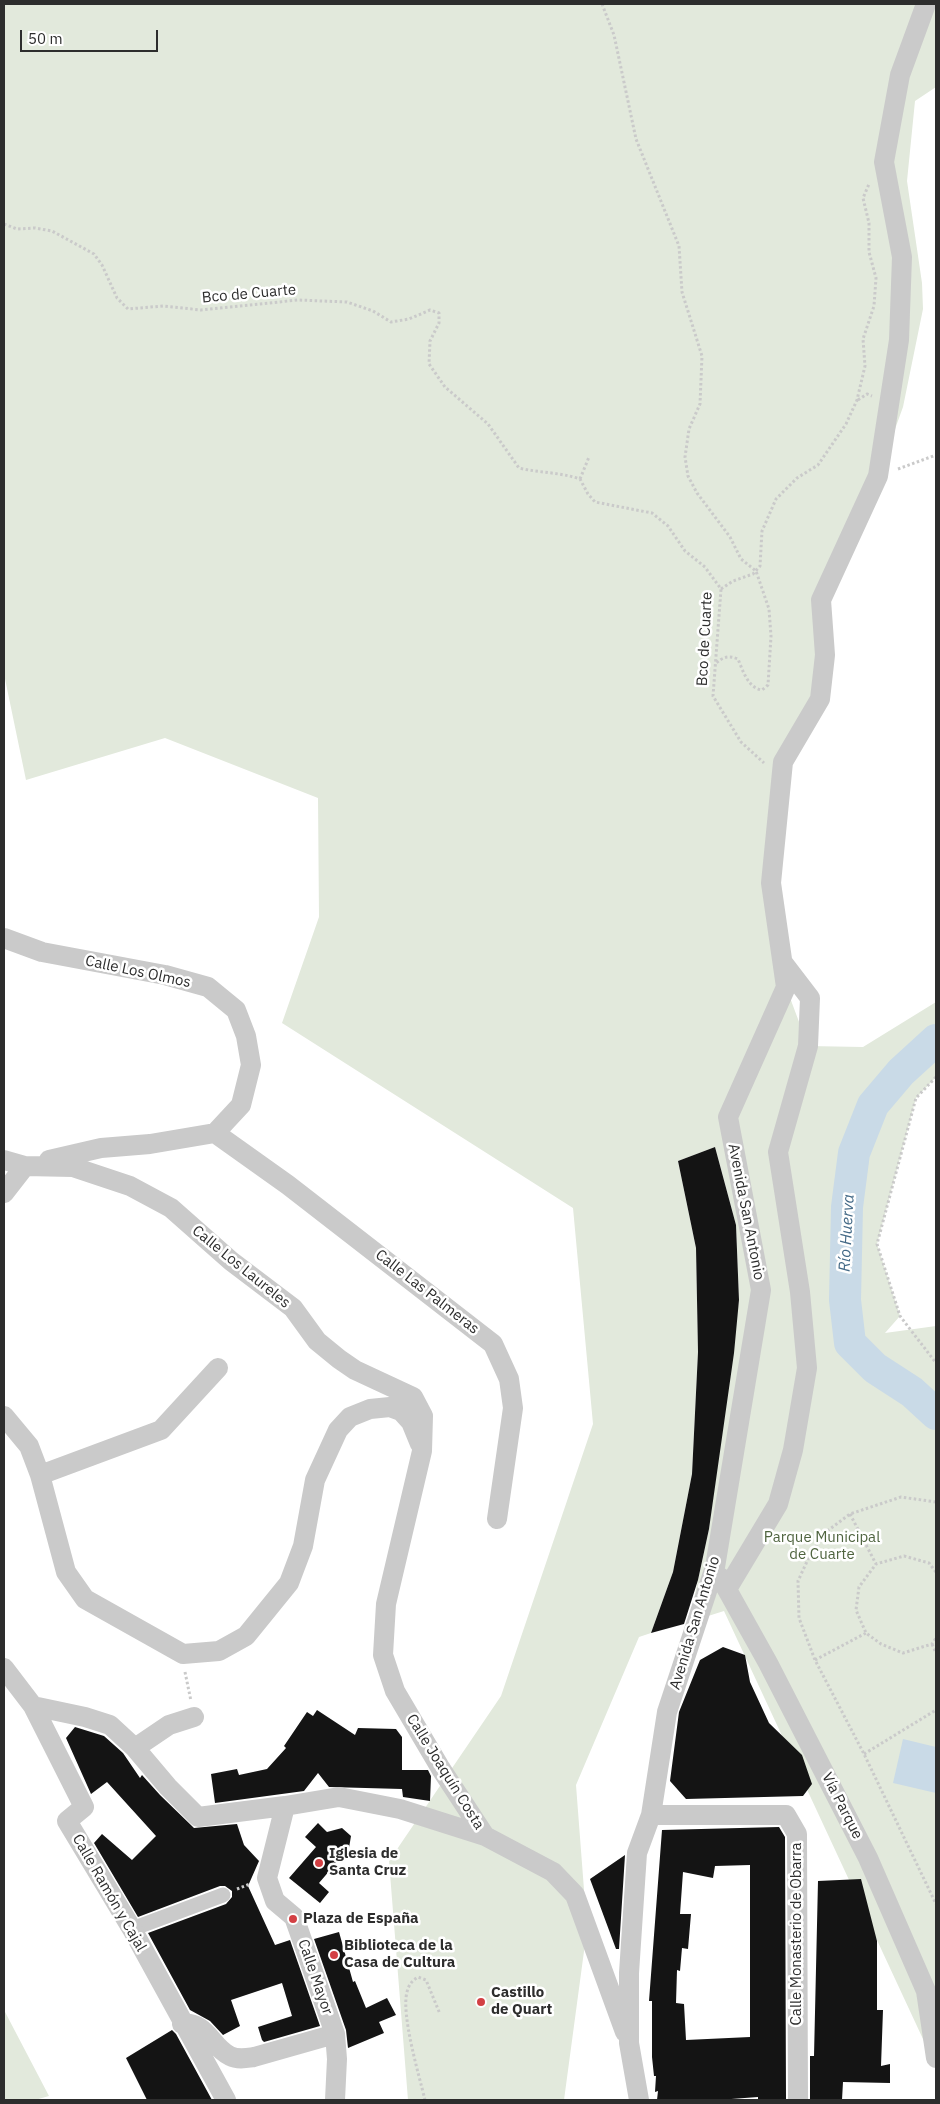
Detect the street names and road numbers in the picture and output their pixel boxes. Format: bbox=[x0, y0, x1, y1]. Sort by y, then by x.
street label: Bco de Cuarte bbox=[201, 281, 297, 307]
street label: Bco de Cuarte bbox=[694, 591, 716, 687]
street label: Calle Los Olmos bbox=[84, 952, 192, 992]
street label: Avenida San Antonio bbox=[724, 1142, 768, 1282]
street label: Calle Los Laureles bbox=[188, 1222, 294, 1312]
street label: Calle Las Palmeras bbox=[372, 1246, 482, 1338]
street label: Avenida San Antonio bbox=[666, 1554, 724, 1692]
street label: Calle Joaquín Costa bbox=[402, 1711, 488, 1833]
street label: Vía Parque bbox=[818, 1770, 866, 1842]
street label: Calle Ramón y Cajal bbox=[68, 1831, 150, 1955]
street label: Calle Monasterio de Obarra bbox=[788, 1843, 806, 2025]
street label: Calle Mayor bbox=[294, 1937, 336, 2017]

